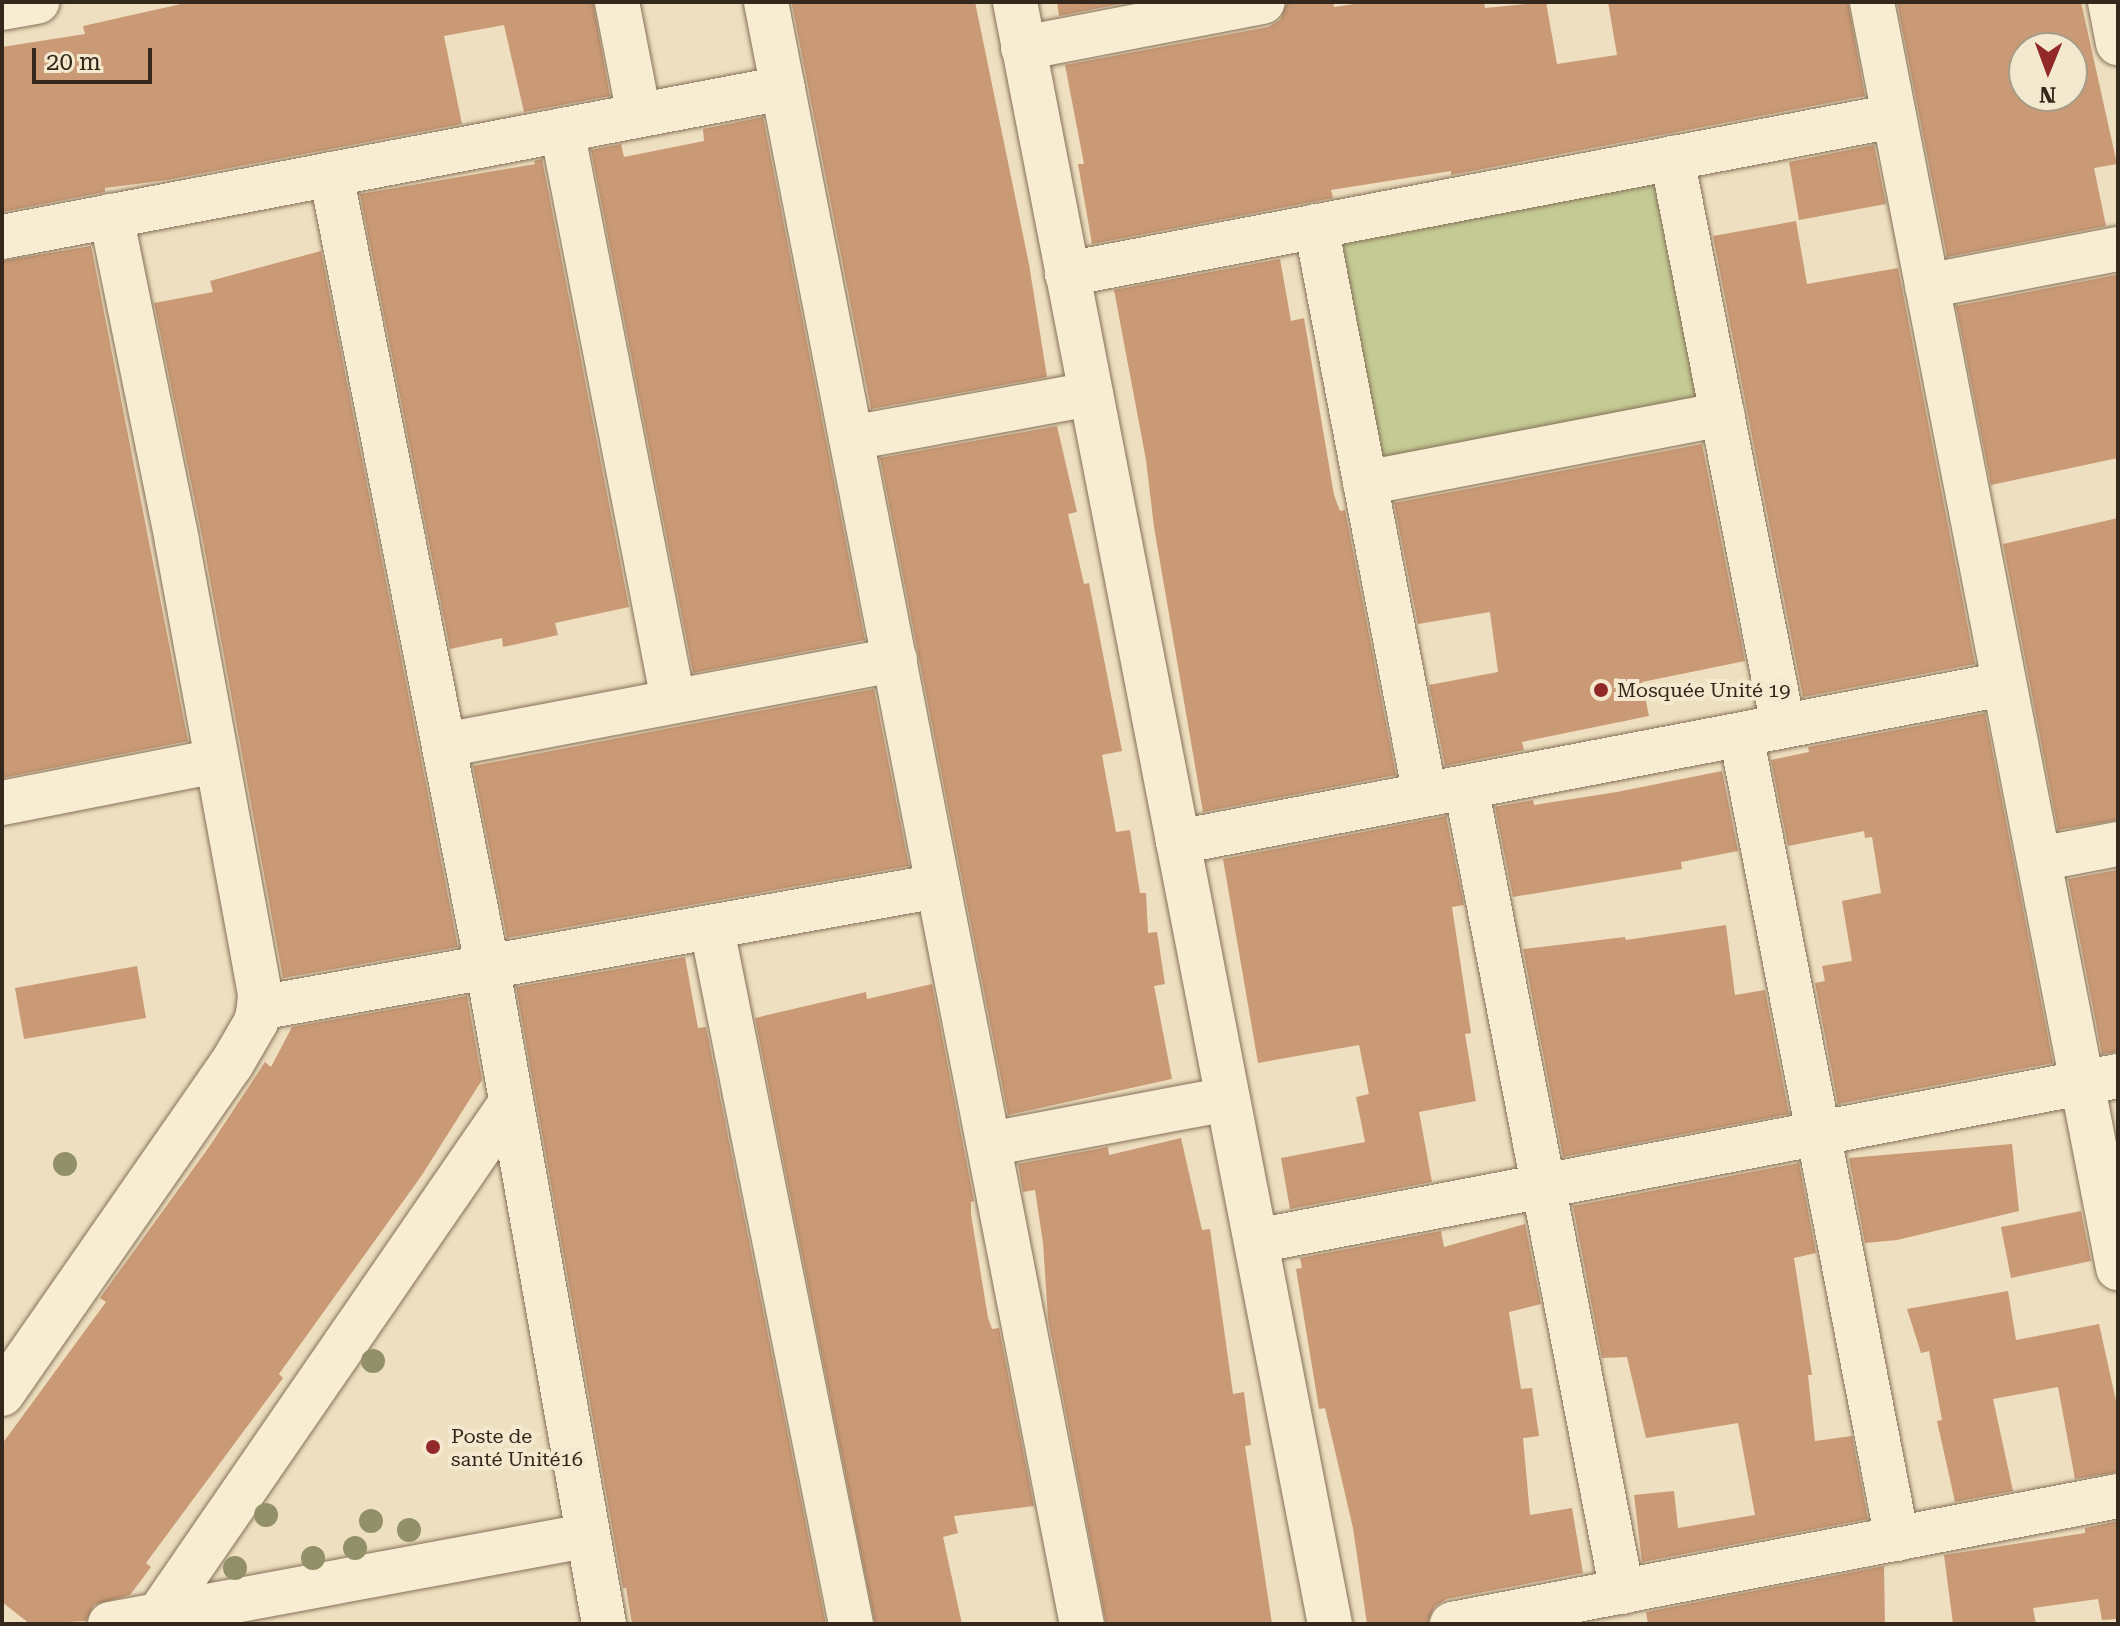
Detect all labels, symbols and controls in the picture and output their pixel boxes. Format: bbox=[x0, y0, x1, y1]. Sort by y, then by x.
scale bar bbox=[36, 32, 156, 82]
north arrow bbox=[2008, 32, 2088, 112]
text: 20 m bbox=[46, 48, 101, 76]
text: N bbox=[2039, 82, 2056, 107]
place label: Mosquée Unité 19 bbox=[1617, 678, 1790, 702]
marker: Mosquée Unité 19 bbox=[1592, 681, 1610, 699]
place label: Poste de santé Unité16 bbox=[451, 1424, 583, 1471]
marker: Poste de santé Unité16 bbox=[422, 1436, 444, 1458]

